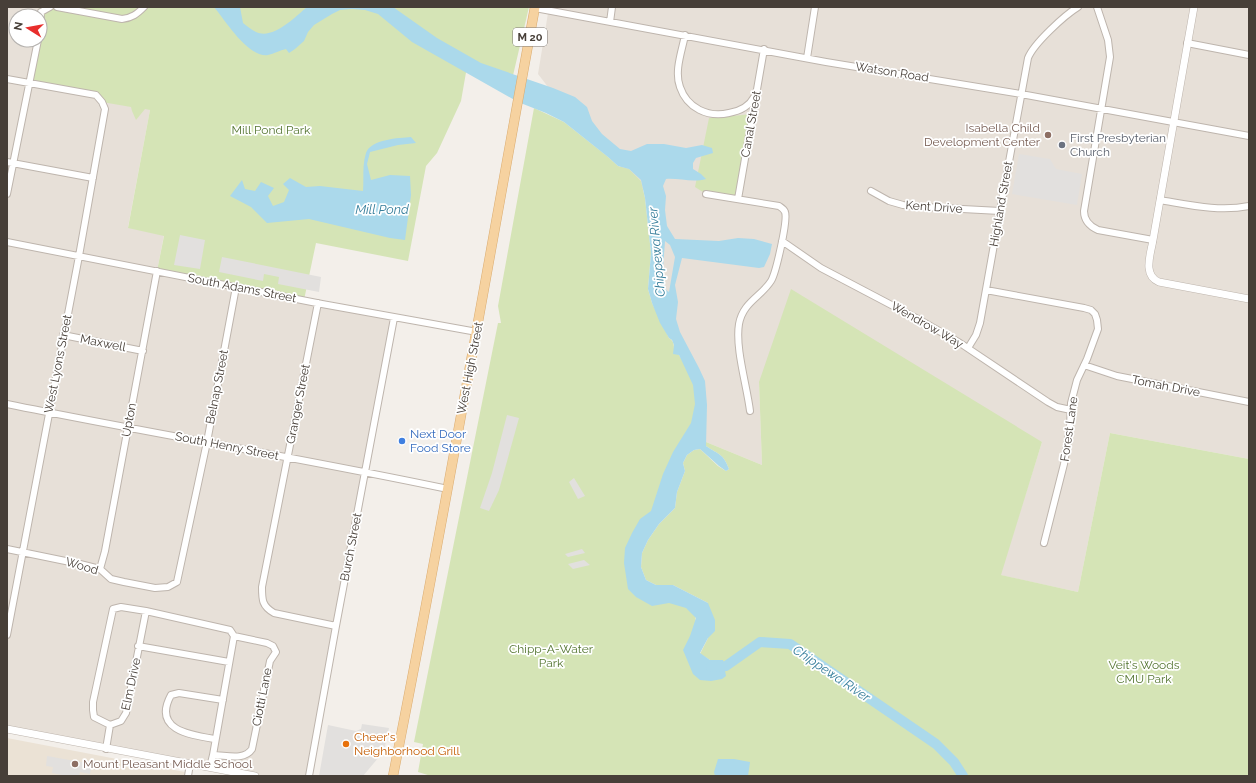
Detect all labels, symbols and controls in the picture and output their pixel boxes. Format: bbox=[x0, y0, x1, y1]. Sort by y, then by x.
north arrow bbox=[8, 8, 48, 48]
text: N bbox=[11, 21, 26, 32]
road number: M 20 bbox=[513, 28, 547, 46]
street label: Watson Road bbox=[854, 59, 930, 85]
street label: Canal Street bbox=[738, 90, 764, 158]
place label: Isabella Child Development Center bbox=[924, 121, 1041, 149]
park label: Mill Pond Park bbox=[232, 123, 311, 137]
marker: Isabella Child Development Center bbox=[1043, 130, 1053, 140]
place label: First Presbyterian Church bbox=[1070, 131, 1166, 159]
marker: First Presbyterian Church bbox=[1057, 140, 1067, 150]
street label: Highland Street bbox=[987, 160, 1015, 248]
street label: Kent Drive bbox=[905, 198, 963, 216]
water label: Mill Pond bbox=[355, 202, 409, 217]
water label: Chippewa River bbox=[645, 206, 668, 297]
street label: South Adams Street bbox=[186, 271, 298, 305]
street label: Wendrow Way bbox=[888, 299, 966, 352]
street label: West Lyons Street bbox=[42, 313, 74, 415]
street label: West High Street bbox=[454, 321, 486, 415]
street label: Maxwell bbox=[79, 332, 128, 354]
street label: Belnap Street bbox=[203, 349, 231, 425]
street label: Granger Street bbox=[283, 363, 313, 445]
street label: Tomah Drive bbox=[1131, 373, 1201, 399]
street label: Forest Lane bbox=[1058, 396, 1080, 462]
street label: Upton bbox=[119, 402, 139, 438]
place label: Next Door Food Store bbox=[410, 427, 471, 455]
street label: South Henry Street bbox=[174, 429, 280, 463]
marker: Next Door Food Store bbox=[397, 436, 407, 446]
street label: Burch Street bbox=[338, 512, 364, 582]
street label: Wood bbox=[64, 555, 100, 577]
park label: Chipp-A-Water Park bbox=[509, 642, 594, 670]
water label: Chippewa River bbox=[790, 642, 874, 705]
street label: Elm Drive bbox=[119, 656, 143, 712]
park label: Veit's Woods CMU Park bbox=[1108, 658, 1180, 686]
street label: Ciotti Lane bbox=[249, 667, 275, 727]
place label: Cheer's Neighborhood Grill bbox=[354, 730, 460, 758]
marker: Cheer's Neighborhood Grill bbox=[341, 739, 351, 749]
place label: Mount Pleasant Middle School bbox=[83, 757, 253, 771]
marker: Mount Pleasant Middle School bbox=[70, 759, 80, 769]

